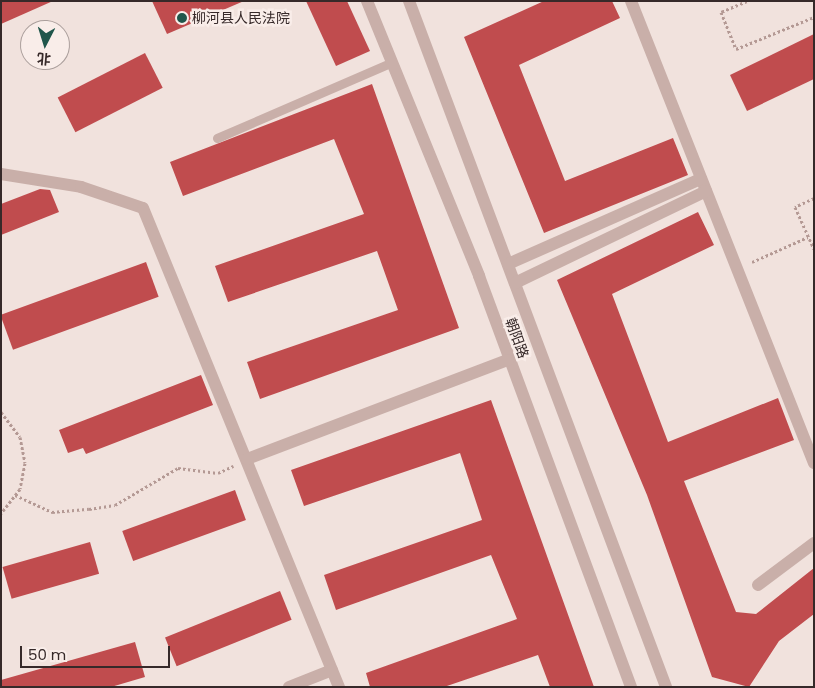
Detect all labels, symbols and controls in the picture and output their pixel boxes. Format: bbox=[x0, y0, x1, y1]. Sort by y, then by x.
place label: 柳河县人民法院 bbox=[192, 10, 290, 26]
marker: 柳河县人民法院 bbox=[176, 12, 188, 24]
north arrow bbox=[20, 20, 70, 70]
text: 北 bbox=[36, 48, 52, 70]
street label: 朝阳路 bbox=[502, 315, 532, 361]
scale bar bbox=[22, 636, 172, 668]
text: 50 m bbox=[28, 644, 66, 665]

